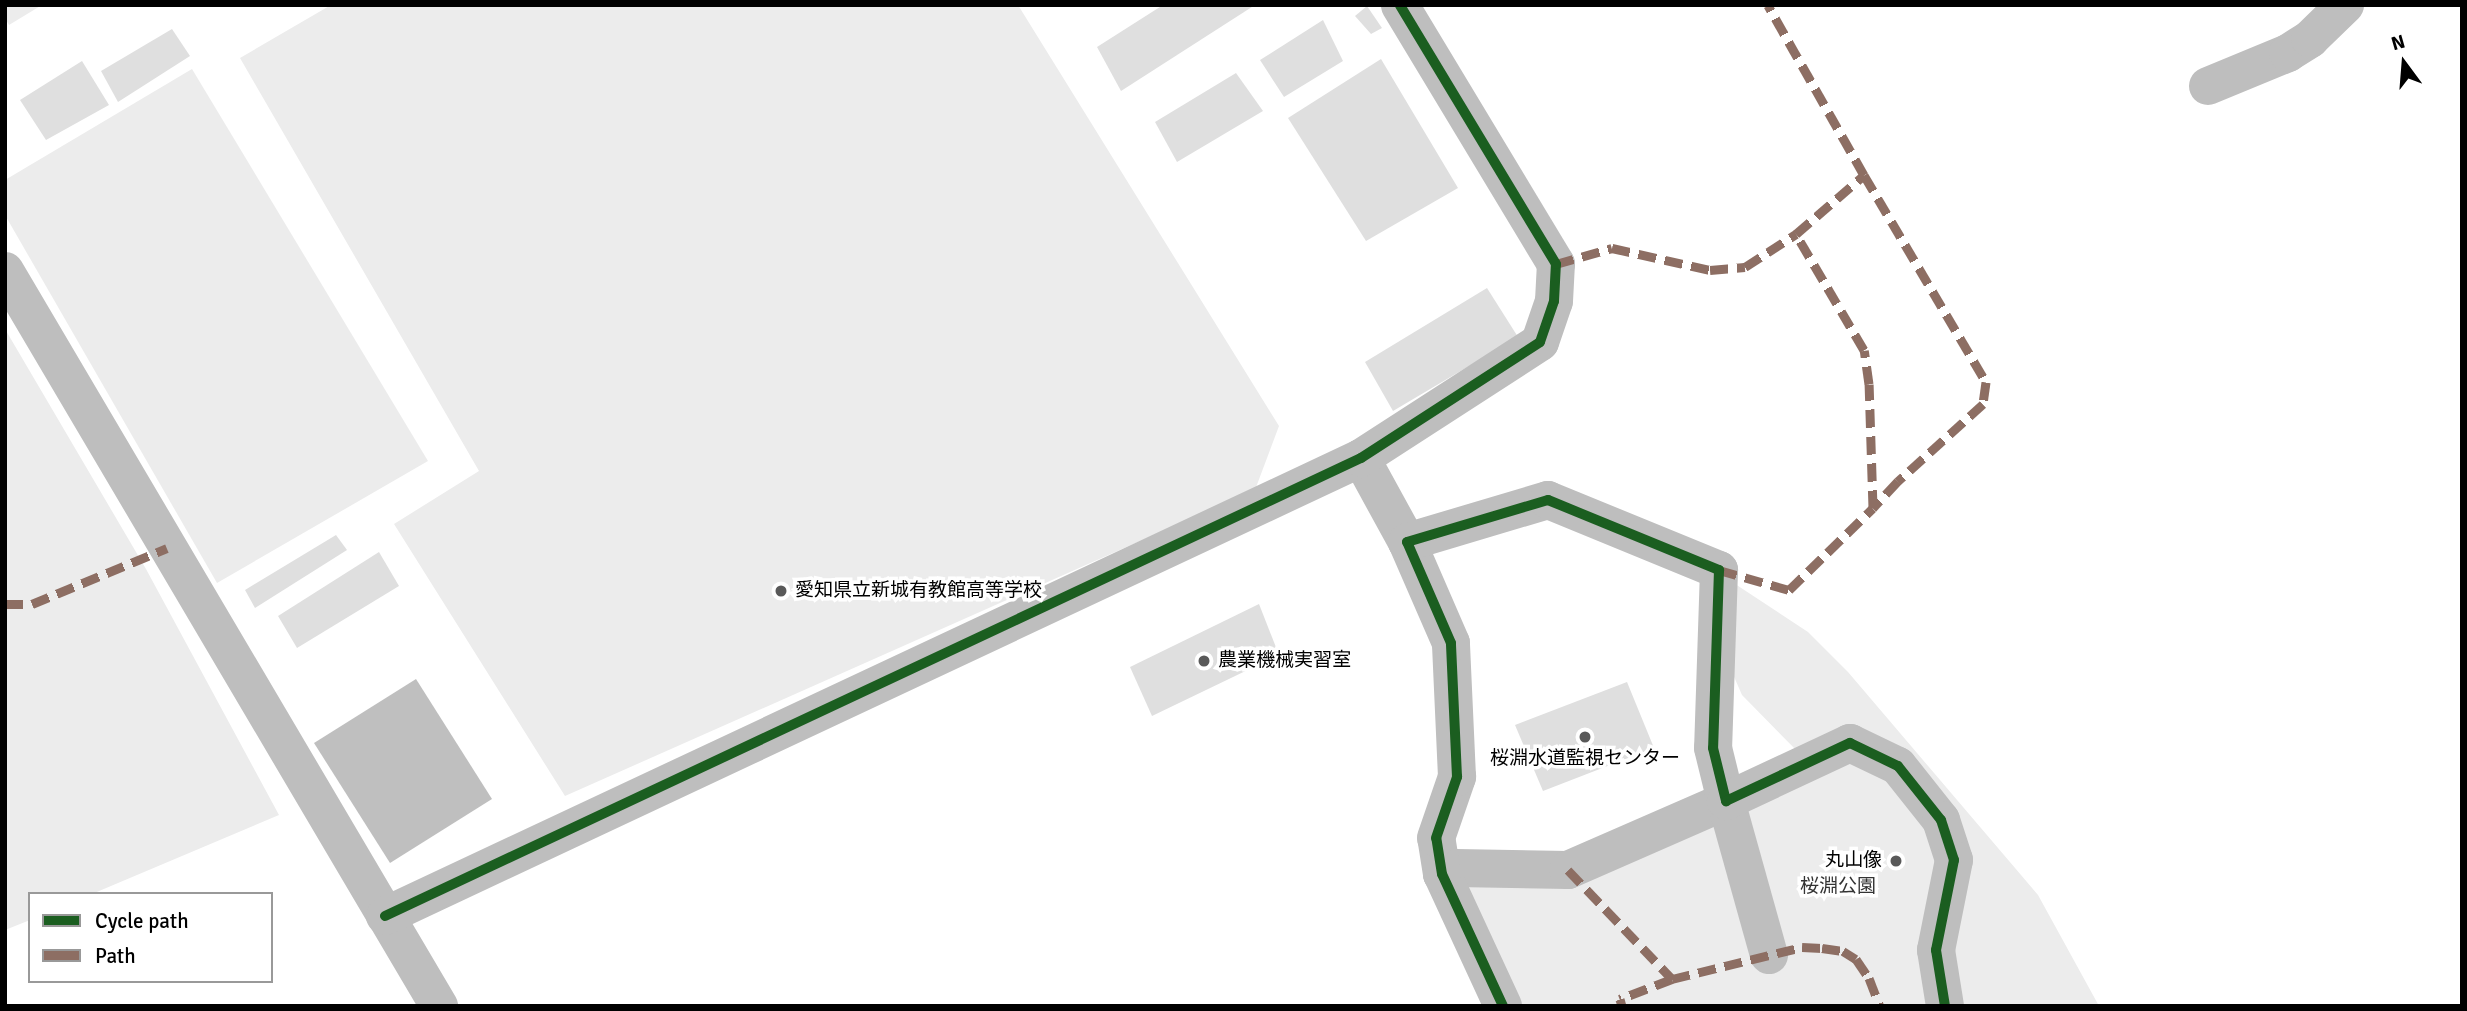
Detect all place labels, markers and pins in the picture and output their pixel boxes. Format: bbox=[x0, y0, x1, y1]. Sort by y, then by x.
place label: 愛知県立新城有教館高等学校 bbox=[795, 580, 1042, 602]
marker: 愛知県立新城有教館高等学校 bbox=[773, 583, 789, 599]
place label: 農業機械実習室 bbox=[1218, 650, 1351, 672]
marker: 農業機械実習室 bbox=[1196, 653, 1212, 669]
marker: 桜淵水道監視センター bbox=[1577, 729, 1593, 745]
place label: 桜淵水道監視センター bbox=[1490, 748, 1680, 770]
place label: 丸山像 bbox=[1825, 850, 1882, 872]
marker: 丸山像 bbox=[1888, 853, 1904, 869]

